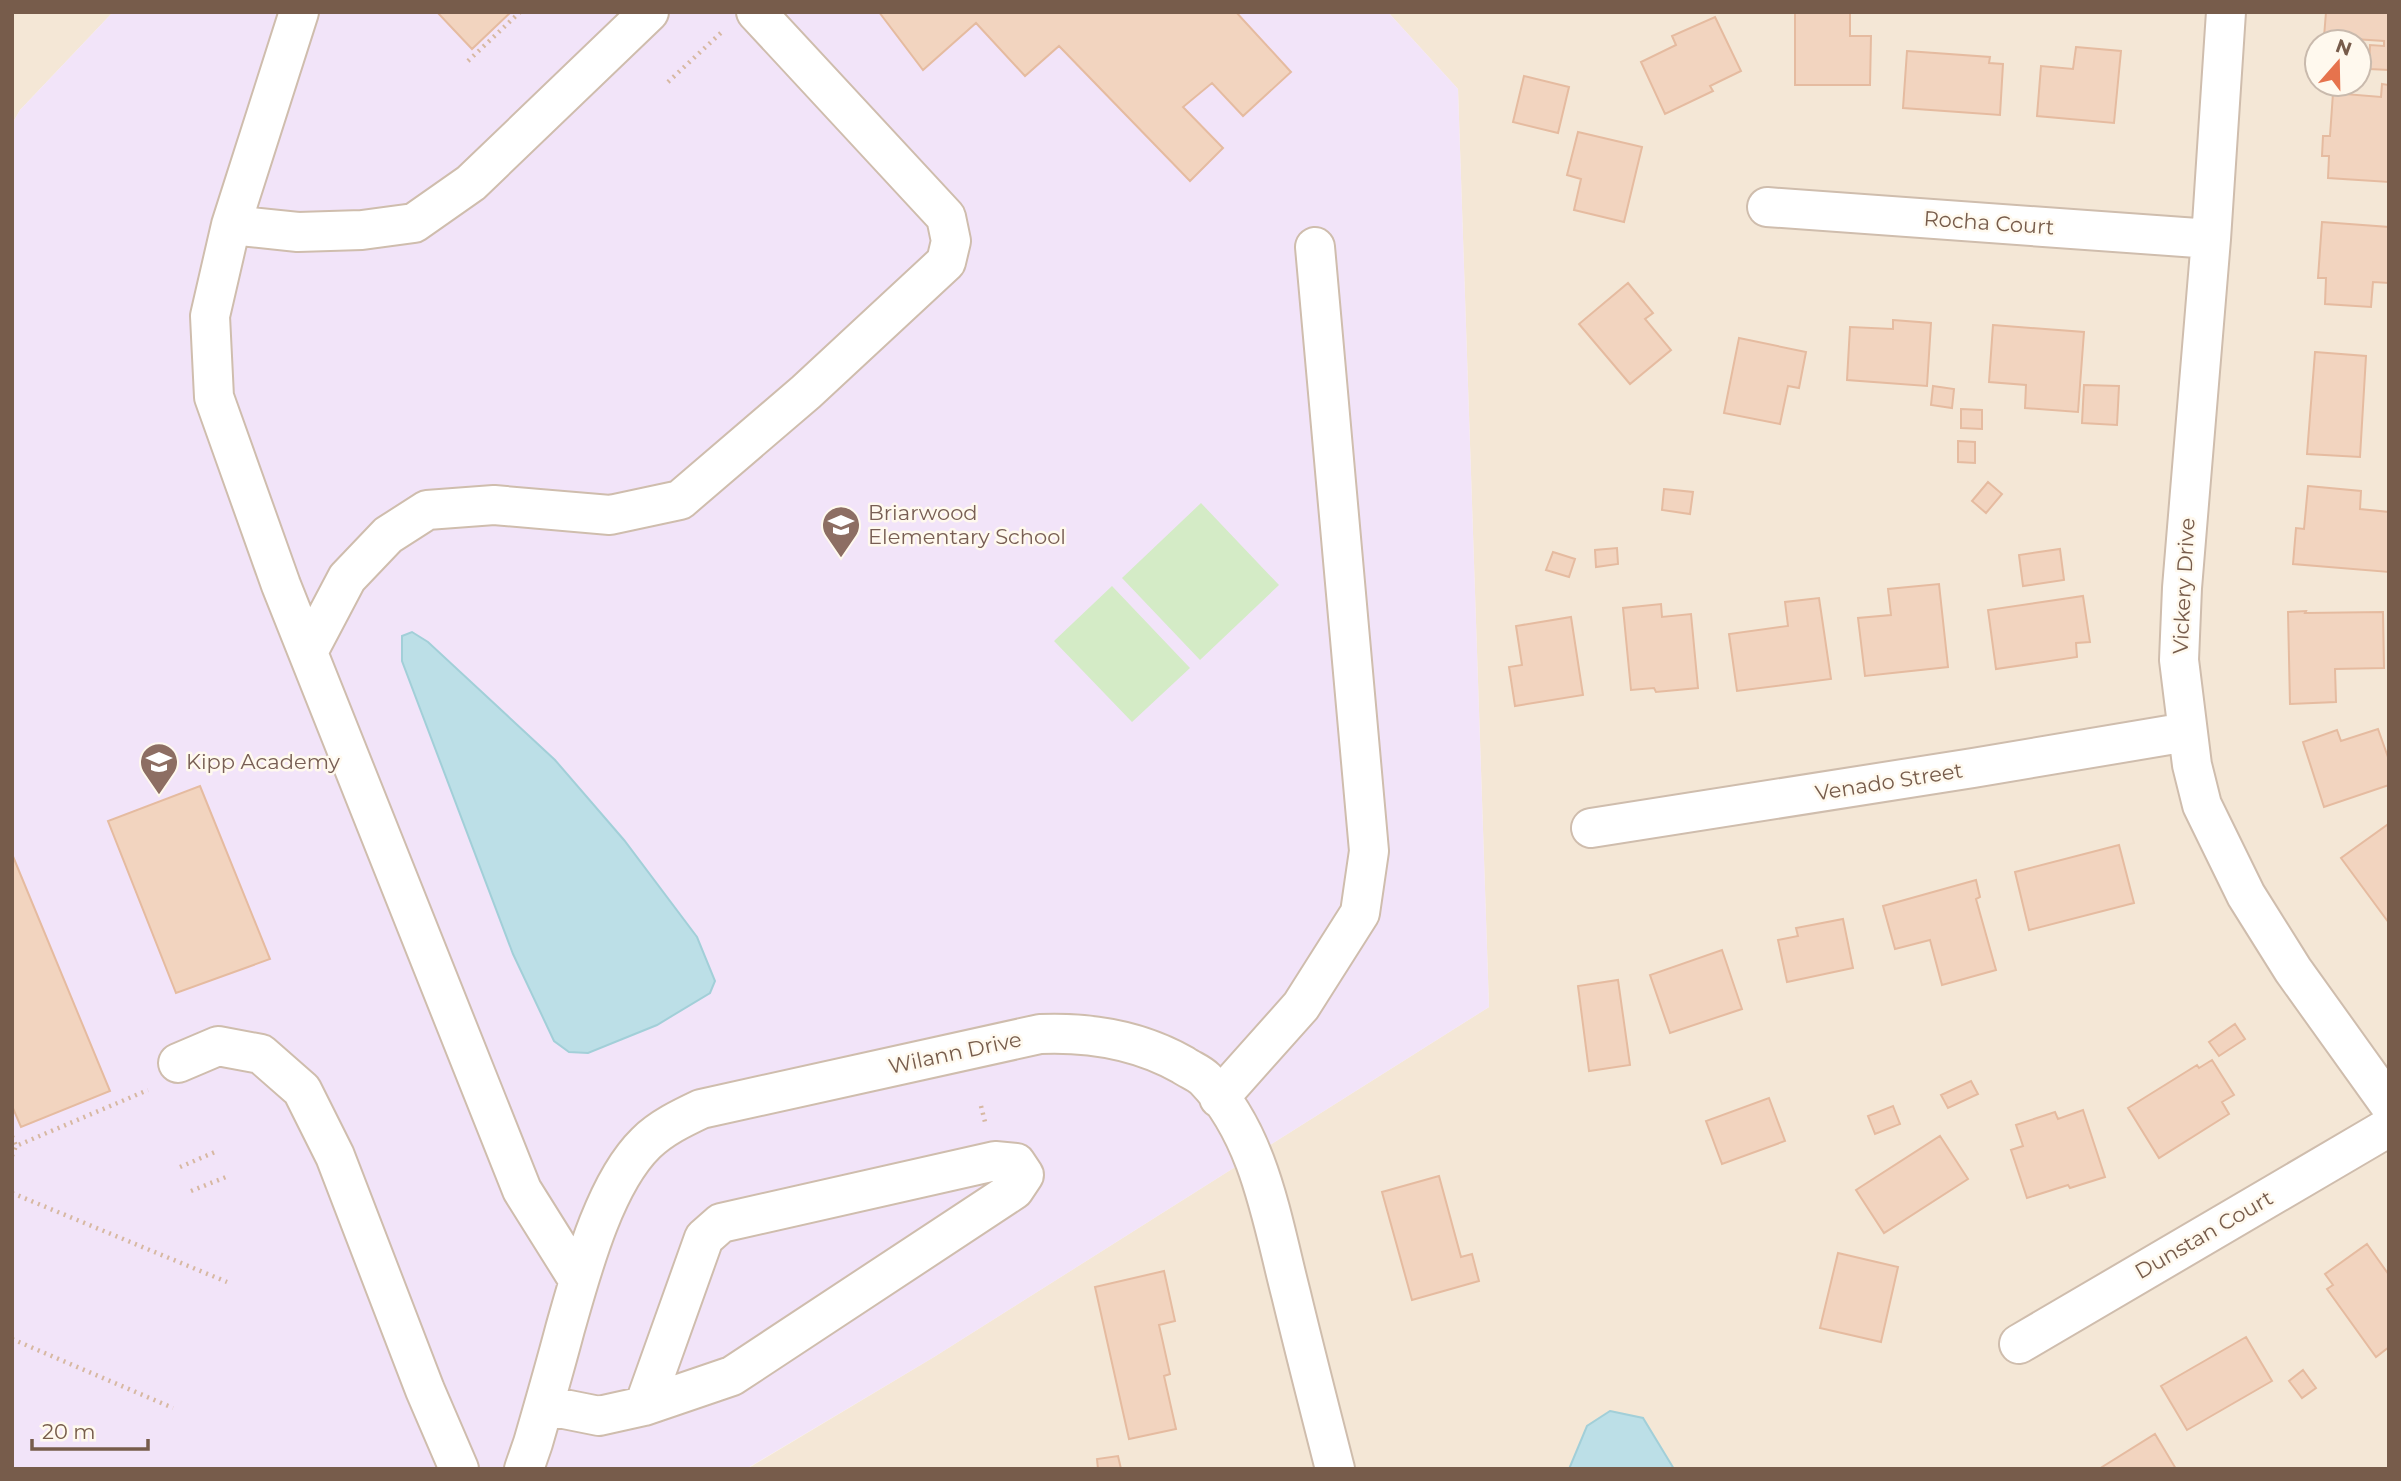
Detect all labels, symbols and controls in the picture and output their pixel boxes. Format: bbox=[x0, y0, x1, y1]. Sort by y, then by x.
north arrow bbox=[2303, 28, 2373, 98]
text: N bbox=[2332, 34, 2355, 61]
street label: Rocha Court bbox=[1923, 205, 2055, 240]
place label: Briarwood Elementary School bbox=[868, 500, 1066, 549]
school or university icon: Briarwood Elementary School bbox=[820, 504, 862, 559]
street label: Vickery Drive bbox=[2167, 517, 2200, 655]
school or university icon: Kipp Academy bbox=[138, 741, 180, 796]
place label: Kipp Academy bbox=[186, 749, 341, 774]
street label: Venado Street bbox=[1813, 757, 1965, 806]
street label: Wilann Drive bbox=[886, 1026, 1024, 1079]
street label: Dunstan Court bbox=[2130, 1185, 2277, 1284]
scale bar bbox=[32, 1408, 147, 1452]
text: 20 m bbox=[42, 1419, 96, 1444]

